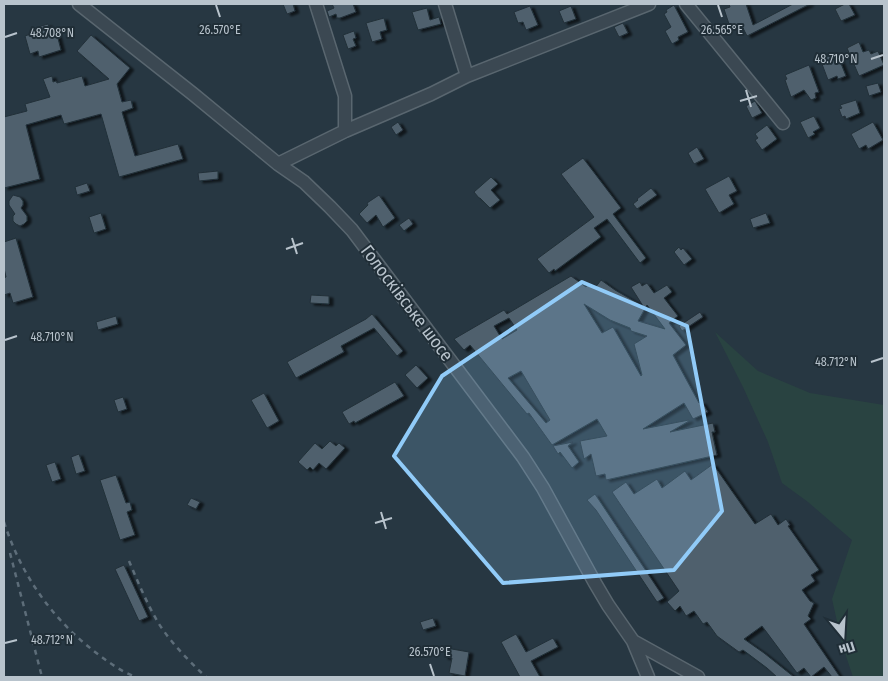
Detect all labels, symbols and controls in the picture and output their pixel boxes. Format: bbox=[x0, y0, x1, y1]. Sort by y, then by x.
text: 26.570°E bbox=[199, 23, 241, 37]
text: 26.565°E bbox=[701, 23, 743, 37]
text: 48.708°N bbox=[30, 26, 74, 40]
text: 48.710°N bbox=[815, 52, 857, 66]
street label: Голосківське шосе bbox=[356, 240, 458, 366]
text: 48.710°N bbox=[31, 330, 73, 344]
text: 48.712°N bbox=[815, 355, 857, 369]
north arrow bbox=[818, 611, 868, 661]
text: 48.712°N bbox=[31, 633, 73, 647]
text: Пн bbox=[837, 637, 857, 658]
text: 26.570°E bbox=[409, 645, 451, 659]

